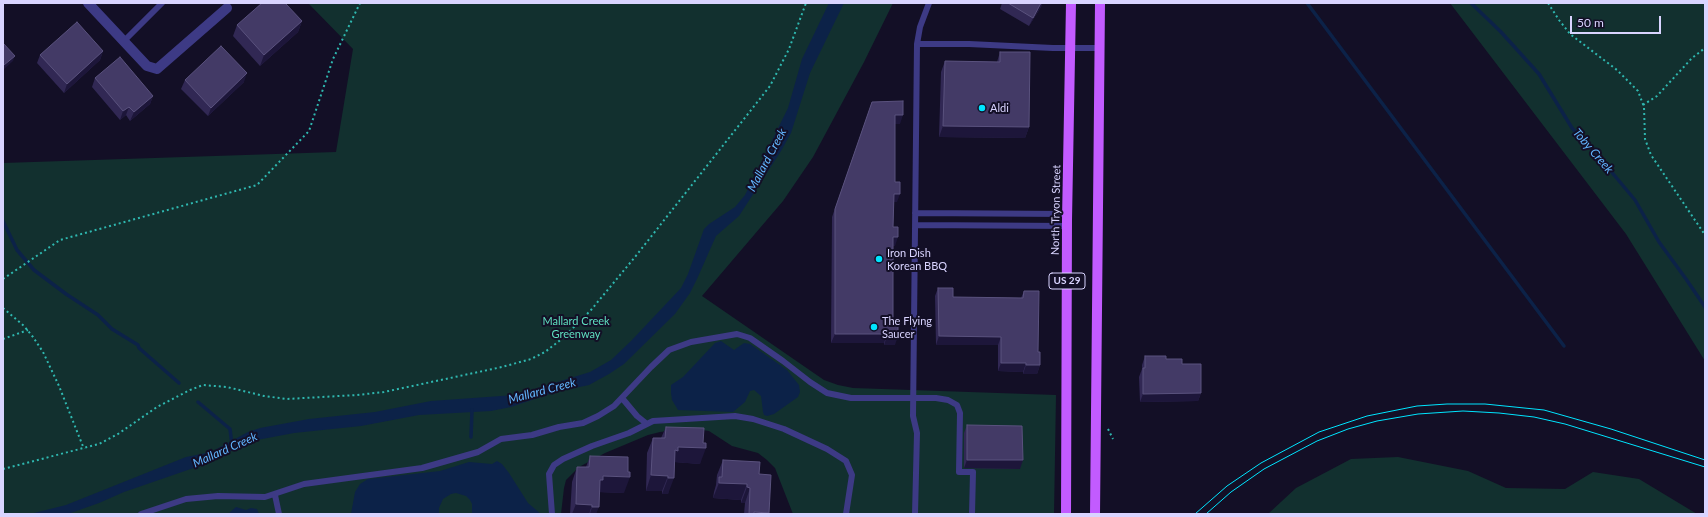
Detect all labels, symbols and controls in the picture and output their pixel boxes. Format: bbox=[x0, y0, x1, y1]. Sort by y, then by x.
scale bar bbox=[1572, 8, 1663, 34]
text: 50 m bbox=[1577, 15, 1604, 30]
place label: Aldi bbox=[990, 101, 1009, 115]
marker: Aldi bbox=[977, 103, 987, 113]
water label: Mallard Creek bbox=[744, 126, 790, 194]
water label: Toby Creek bbox=[1570, 126, 1616, 176]
street label: North Tryon Street bbox=[1049, 165, 1063, 255]
place label: Iron Dish Korean BBQ bbox=[887, 246, 947, 272]
marker: Iron Dish Korean BBQ bbox=[874, 254, 884, 264]
road number: US 29 bbox=[1049, 273, 1085, 289]
park label: Mallard Creek Greenway bbox=[542, 314, 610, 340]
place label: The Flying Saucer bbox=[882, 314, 932, 340]
marker: The Flying Saucer bbox=[869, 322, 879, 332]
water label: Mallard Creek bbox=[507, 375, 577, 407]
water label: Mallard Creek bbox=[190, 429, 260, 471]

